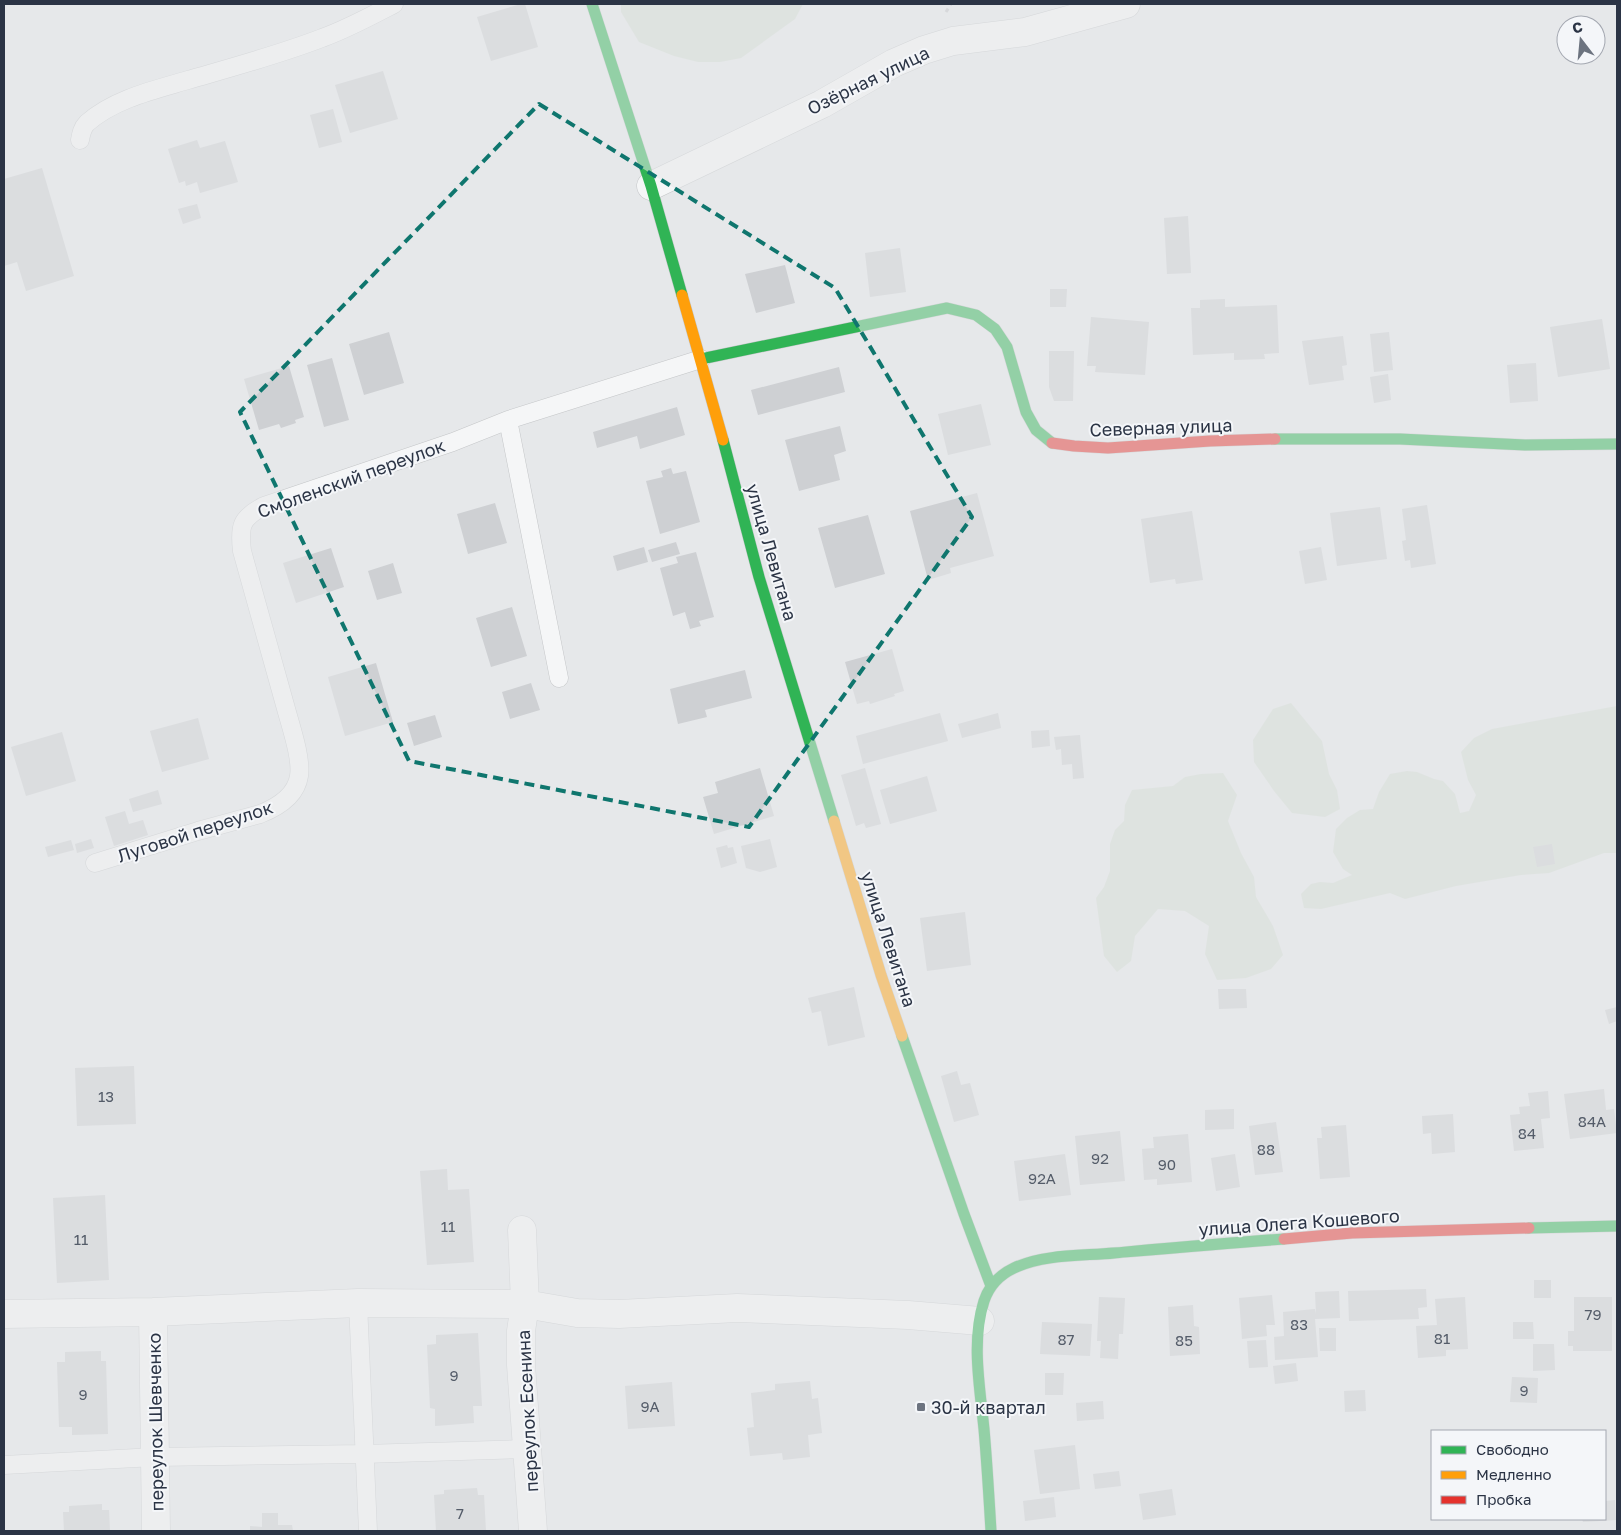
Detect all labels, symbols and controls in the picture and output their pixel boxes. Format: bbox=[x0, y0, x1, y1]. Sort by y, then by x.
north arrow bbox=[1556, 15, 1606, 65]
text: С bbox=[1570, 17, 1584, 37]
street label: Озёрная улица bbox=[803, 41, 933, 119]
street label: Северная улица bbox=[1089, 414, 1233, 440]
street label: Смоленский переулок bbox=[254, 434, 448, 522]
street label: улица Левитана bbox=[742, 481, 802, 623]
street label: Луговой переулок bbox=[115, 795, 275, 867]
street label: улица Левитана bbox=[857, 868, 921, 1010]
house number: 13 bbox=[98, 1087, 114, 1105]
house number: 84А bbox=[1578, 1112, 1606, 1130]
house number: 84 bbox=[1518, 1124, 1536, 1142]
house number: 88 bbox=[1257, 1140, 1275, 1158]
house number: 92 bbox=[1091, 1149, 1109, 1167]
house number: 90 bbox=[1158, 1155, 1176, 1173]
house number: 92А bbox=[1028, 1169, 1056, 1187]
street label: улица Олега Кошевого bbox=[1198, 1204, 1400, 1240]
house number: 11 bbox=[441, 1217, 455, 1235]
house number: 11 bbox=[74, 1230, 88, 1248]
house number: 79 bbox=[1584, 1305, 1602, 1323]
house number: 83 bbox=[1290, 1315, 1308, 1333]
street label: переулок Есенина bbox=[512, 1329, 542, 1493]
house number: 81 bbox=[1434, 1329, 1450, 1347]
house number: 87 bbox=[1057, 1330, 1075, 1348]
house number: 85 bbox=[1175, 1331, 1193, 1349]
street label: переулок Шевченко bbox=[142, 1333, 168, 1511]
house number: 9 bbox=[449, 1366, 459, 1384]
house number: 9 bbox=[1519, 1381, 1529, 1399]
house number: 9 bbox=[78, 1385, 88, 1403]
place label: 30-й квартал bbox=[931, 1396, 1046, 1418]
house number: 9А bbox=[640, 1397, 660, 1415]
marker: 30-й квартал bbox=[915, 1401, 927, 1413]
legend bbox=[1431, 1430, 1606, 1520]
text: Свободно bbox=[1476, 1440, 1549, 1458]
text: Медленно bbox=[1476, 1465, 1552, 1483]
text: Пробка bbox=[1476, 1490, 1531, 1508]
house number: 7 bbox=[456, 1504, 464, 1522]

